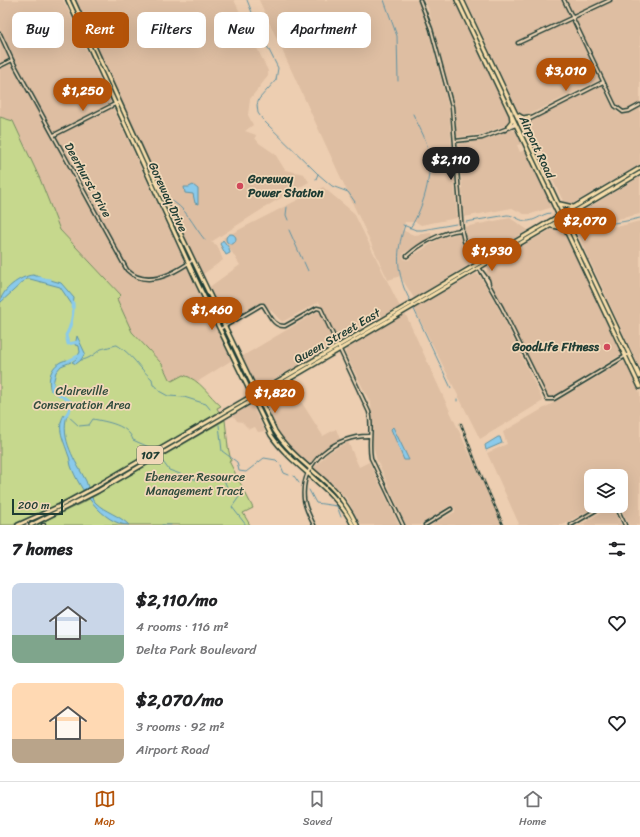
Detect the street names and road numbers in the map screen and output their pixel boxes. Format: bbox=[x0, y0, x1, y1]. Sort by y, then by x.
street label: Airport Road bbox=[512, 111, 561, 183]
street label: Deerhurst Drive bbox=[58, 138, 118, 222]
street label: Goreway Drive bbox=[142, 158, 194, 236]
street label: Queen Street East bbox=[289, 302, 386, 370]
road number: 107 bbox=[137, 446, 163, 464]

